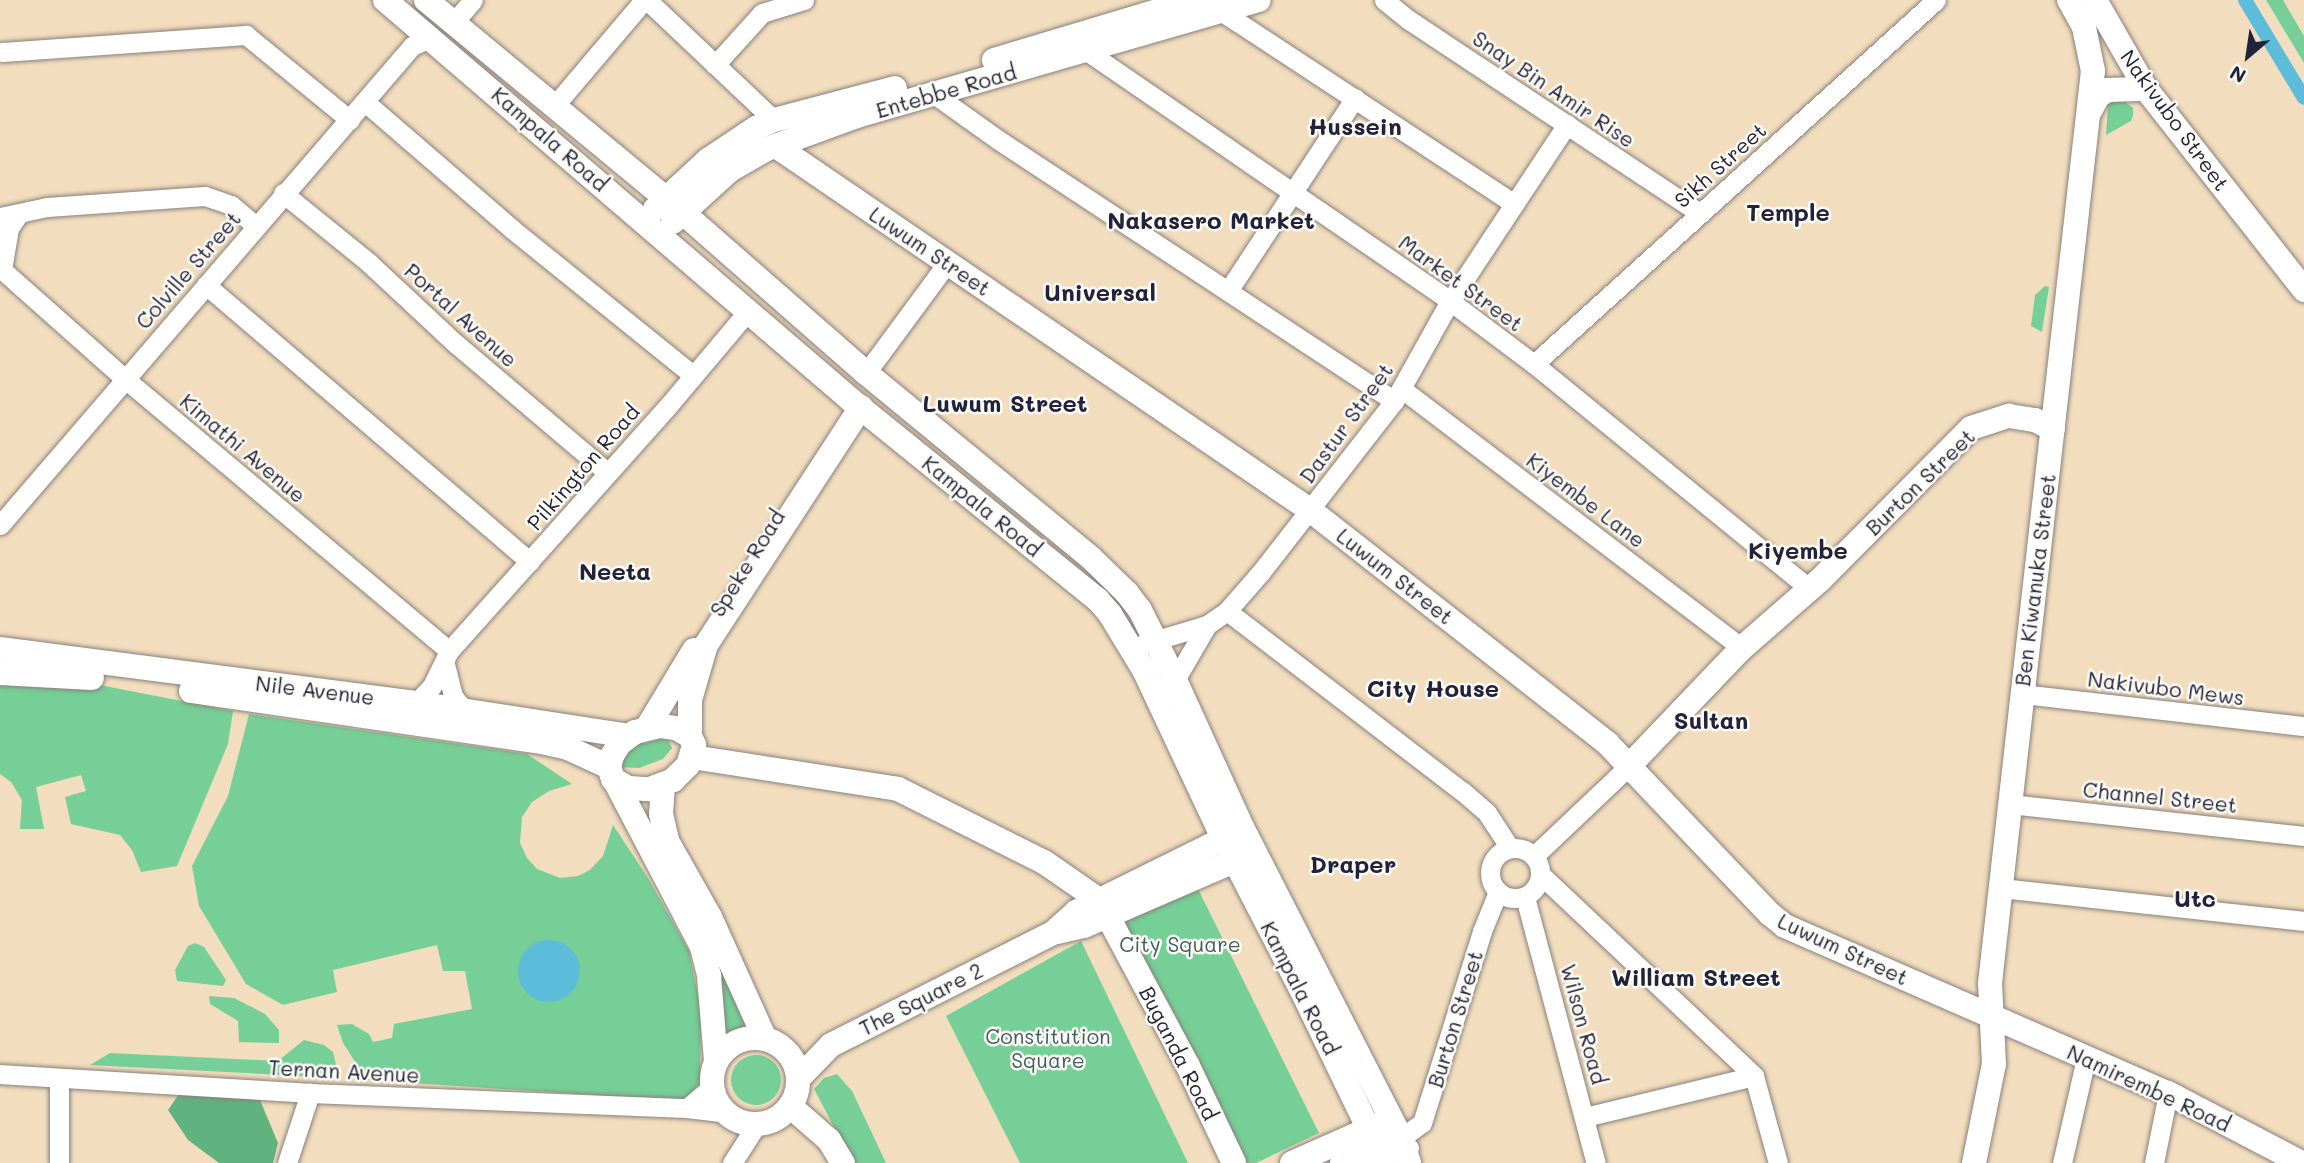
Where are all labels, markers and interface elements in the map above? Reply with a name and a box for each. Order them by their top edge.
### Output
north arrow [2213,21,2283,91]
street label: Snay Bin Amir Rise [1468,25,1640,153]
street label: Nakivubo Street [2115,45,2235,195]
street label: Entebbe Road [873,59,1019,123]
text: N [2225,60,2250,89]
street label: Kampala Road [487,82,613,196]
district label: Hussein [1308,112,1402,140]
street label: Sikh Street [1669,117,1771,213]
district label: Temple [1746,198,1830,226]
street label: Luwum Street [865,201,995,301]
street label: Colville Street [130,206,246,334]
district label: Nakasero Market [1107,206,1315,234]
street label: Market Street [1394,230,1528,336]
street label: Portal Avenue [400,258,522,372]
district label: Universal [1044,278,1156,306]
street label: Dastur Street [1294,358,1398,488]
street label: Kimathi Avenue [175,388,311,508]
district label: Luwum Street [922,389,1088,417]
street label: Pilkington Road [522,399,644,535]
street label: Burton Street [1860,424,1980,540]
street label: Kiyembe Lane [1522,447,1650,553]
street label: Kampala Road [917,450,1047,562]
street label: Ben Kiwanuka Street [2009,472,2061,688]
street label: Speke Road [704,505,790,621]
street label: Luwum Street [1332,523,1458,629]
district label: Kiyembe [1748,536,1848,564]
district label: Neeta [579,557,651,585]
street label: Nakivubo Mews [2086,666,2246,710]
street label: Nile Avenue [254,670,376,710]
district label: City House [1367,674,1499,702]
district label: Sultan [1674,706,1748,734]
street label: Channel Street [2082,776,2238,818]
district label: Draper [1310,850,1396,878]
district label: Utc [2174,884,2216,912]
street label: Luwum Street [1774,908,1912,990]
street label: Kampala Road [1256,917,1344,1059]
park label: City Square [1119,931,1241,957]
street label: Burton Street [1422,947,1488,1091]
street label: The Square 2 [855,957,987,1041]
street label: Wilson Road [1556,961,1612,1087]
district label: William Street [1611,963,1781,991]
street label: Buganda Road [1134,982,1224,1124]
park label: Constitution Square [985,1023,1111,1073]
street label: Namirembe Road [2063,1039,2235,1137]
street label: Ternan Avenue [268,1054,420,1088]

